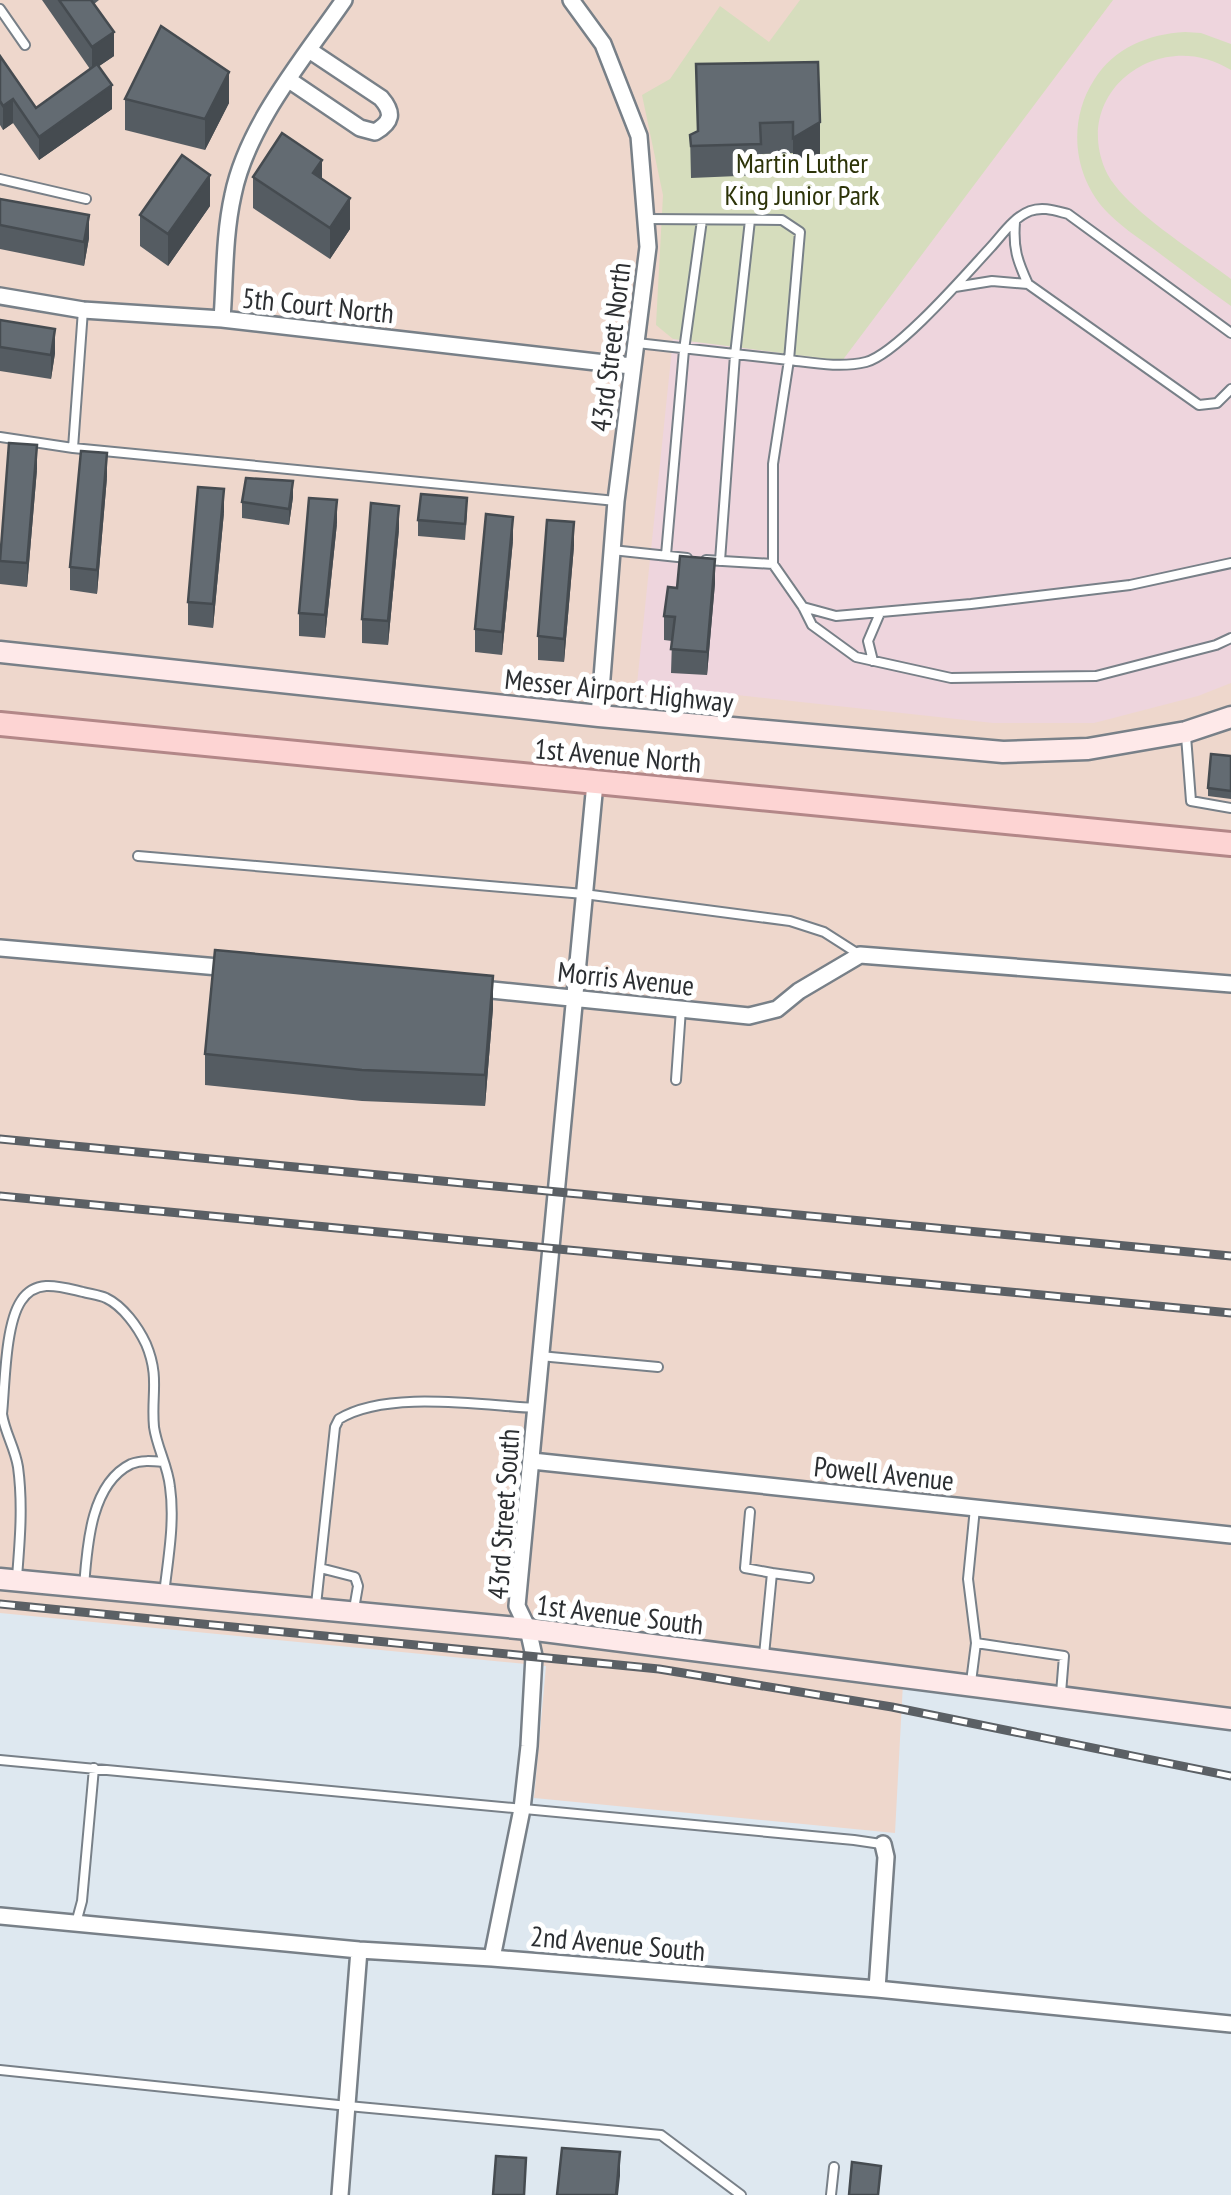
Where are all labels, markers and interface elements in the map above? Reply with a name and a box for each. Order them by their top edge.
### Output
park label: Martin Luther King Junior Park [725,144,880,213]
street label: 43rd Street North [581,260,639,434]
street label: 5th Court North [240,279,396,331]
street label: Messer Airport Highway [503,660,736,720]
street label: 1st Avenue North [533,729,703,781]
street label: Morris Avenue [556,952,696,1004]
street label: 43rd Street South [479,1427,527,1601]
street label: Powell Avenue [812,1447,956,1499]
street label: 1st Avenue South [534,1585,706,1643]
street label: 2nd Avenue South [529,1917,707,1969]

